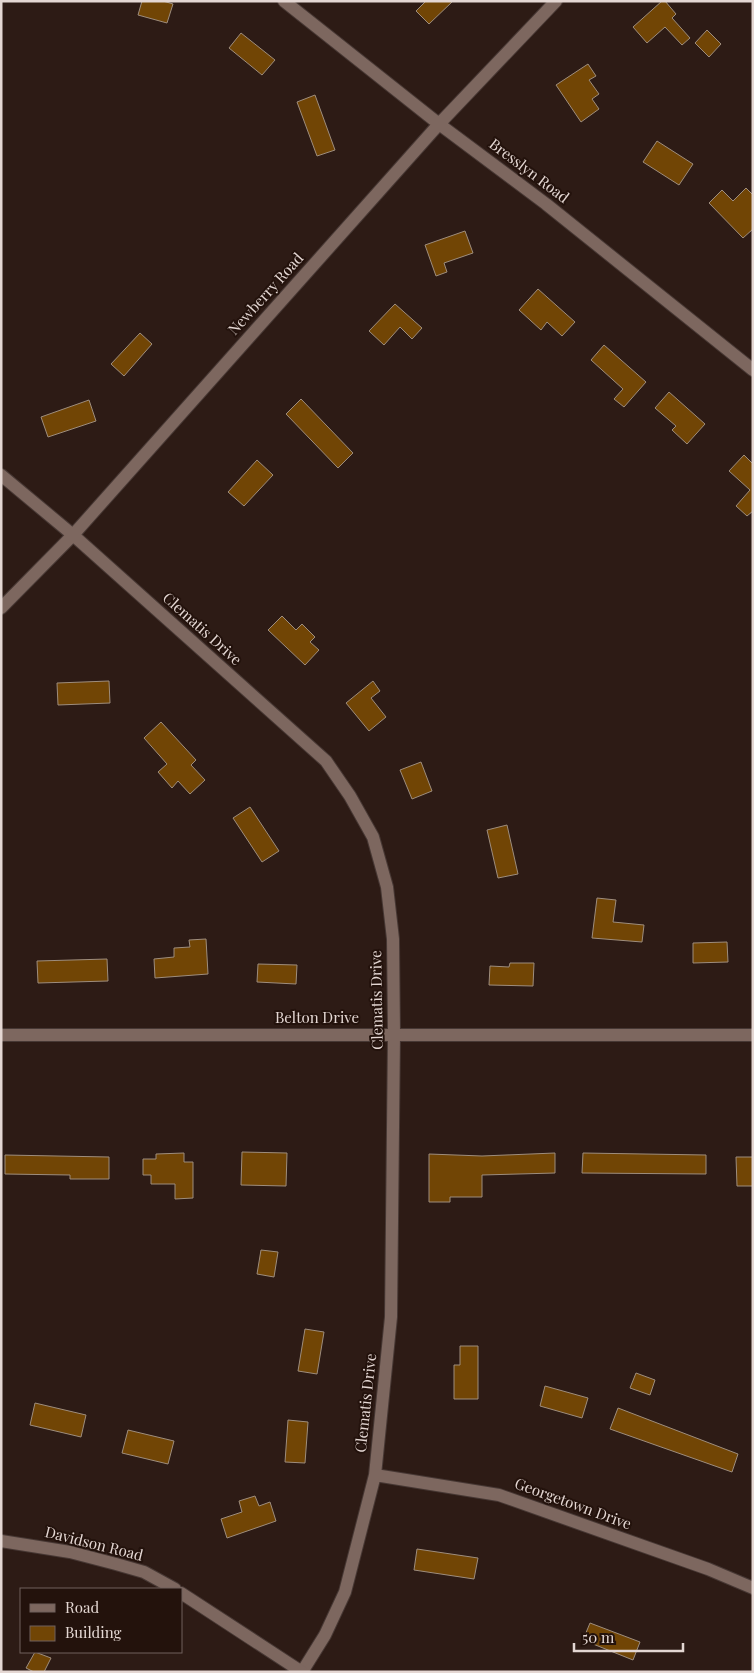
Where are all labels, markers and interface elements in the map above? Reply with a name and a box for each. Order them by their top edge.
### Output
street label: Bresslyn Road [486,134,574,207]
street label: Newberry Road [223,248,308,339]
street label: Clematis Drive [159,587,246,669]
street label: Clematis Drive [365,950,387,1050]
street label: Belton Drive [275,1007,359,1027]
street label: Clematis Drive [350,1352,380,1454]
street label: Georgetown Drive [512,1473,634,1533]
street label: Davidson Road [43,1521,146,1565]
legend [20,1588,182,1653]
text: Road [65,1597,99,1617]
scale bar [574,1620,683,1652]
text: Building [65,1622,122,1642]
text: 50 m [582,1627,615,1647]

